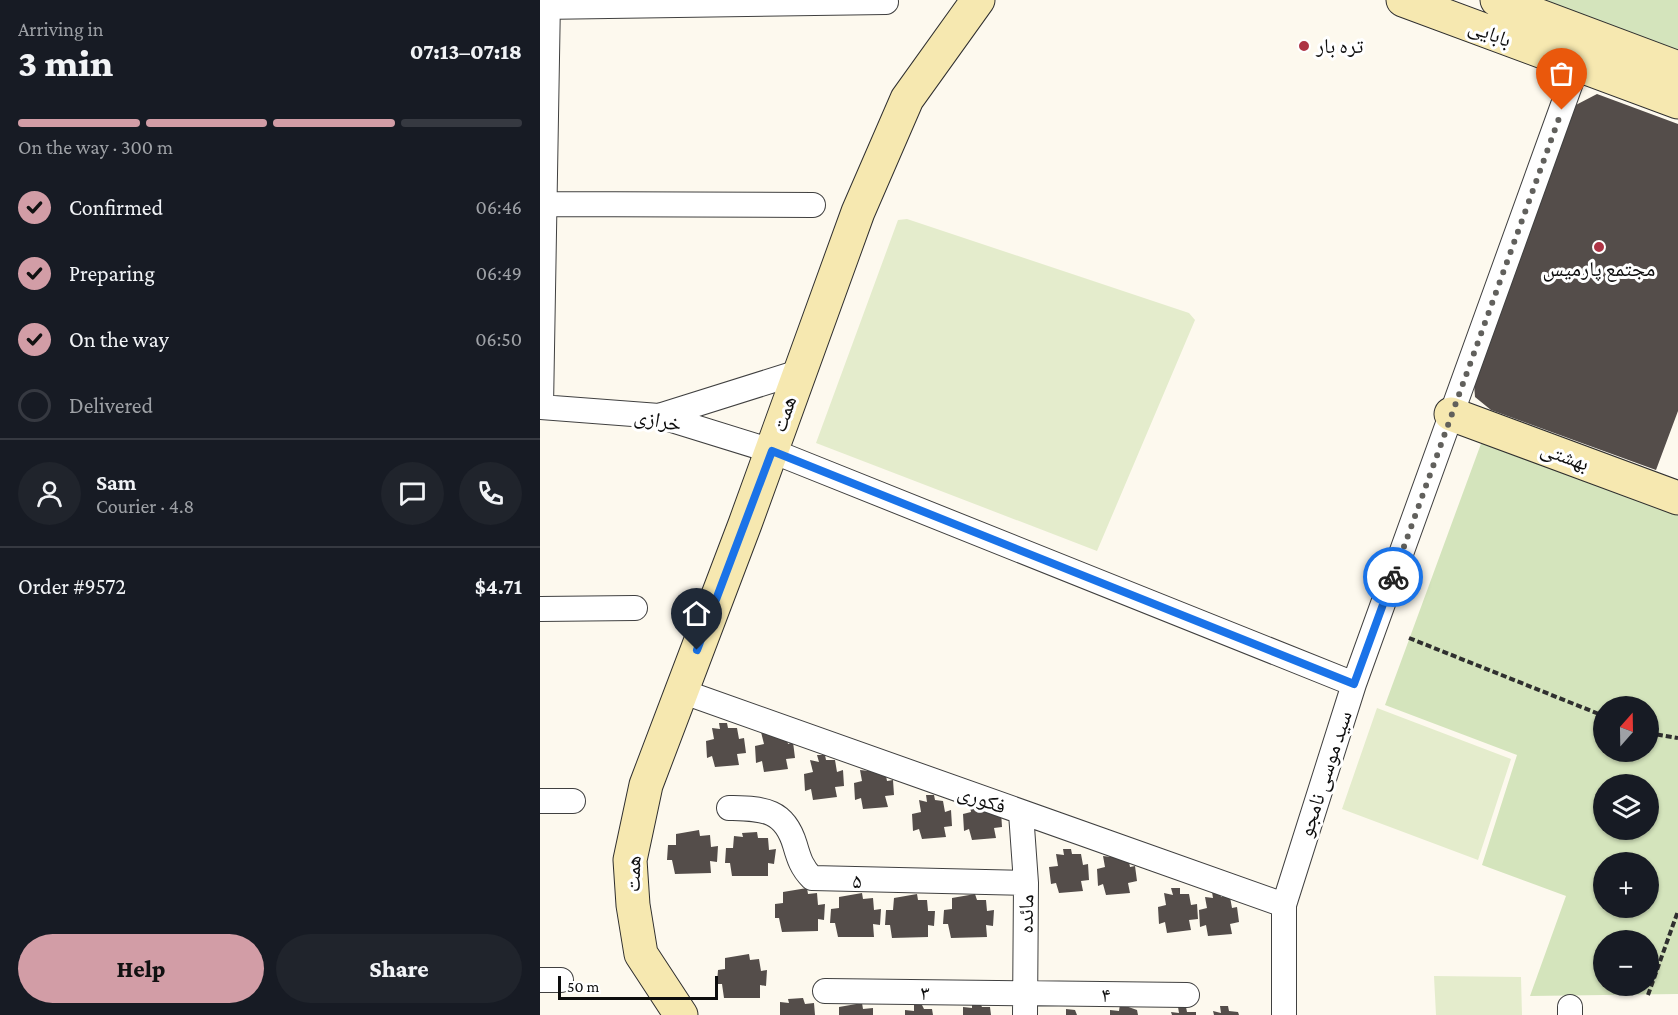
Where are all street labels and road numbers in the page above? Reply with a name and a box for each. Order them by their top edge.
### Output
street label: بابایی [1465,14,1515,53]
street label: همت [767,393,801,435]
street label: خرازی [632,404,684,436]
street label: بهشتی [1537,436,1592,477]
street label: سید موسی نامجو [1293,708,1358,840]
street label: فکوری [955,779,1009,819]
street label: همت [621,856,645,892]
street label: ۵ [852,869,862,893]
street label: مائده [1014,894,1038,934]
street label: ۳ [920,981,930,1005]
street label: ۴ [1101,983,1111,1007]

